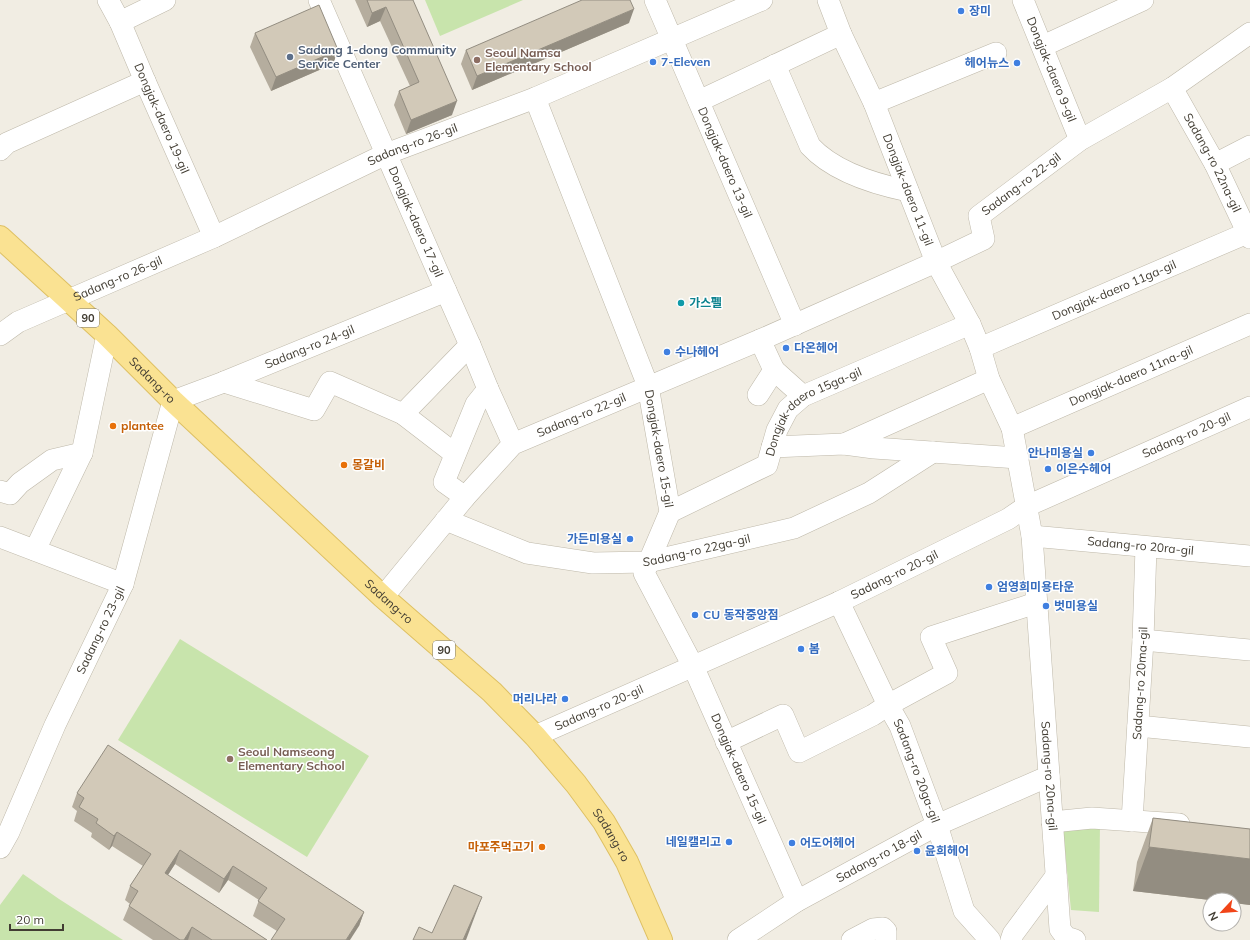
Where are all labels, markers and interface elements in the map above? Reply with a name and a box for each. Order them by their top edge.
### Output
place label: 장미 [969,3,991,18]
marker: 장미 [956,6,966,16]
street label: Dongjak-daero 9-gil [1024,15,1080,124]
place label: Sadang 1-dong Community Service Center [298,42,457,71]
place label: Seoul Namsa Elementary School [485,45,592,74]
marker: Sadang 1-dong Community Service Center [285,52,295,62]
place label: 7-Eleven [661,54,710,69]
marker: Seoul Namsa Elementary School [472,55,482,65]
place label: 헤어뉴스 [965,55,1009,70]
marker: 7-Eleven [648,57,658,67]
marker: 헤어뉴스 [1012,58,1022,68]
street label: Dongjak-daero 19-gil [131,61,193,176]
street label: Dongjak-daero 13-gil [695,105,756,220]
street label: Sadang-ro 22na-gil [1181,110,1245,215]
street label: Sadang-ro 26-gil [365,120,460,169]
street label: Dongjak-daero 11-gil [880,131,937,248]
street label: Sadang-ro 22-gil [978,149,1064,219]
street label: Dongjak-daero 17-gil [386,164,447,279]
street label: Sadang-ro 26-gil [71,252,164,304]
street label: Dongjak-daero 11ga-gil [1050,256,1178,323]
place label: 가스펠 [689,295,722,310]
marker: 가스펠 [676,298,686,308]
road number: 90 [77,309,99,327]
street label: Sadang-ro 24-gil [262,321,356,372]
place label: 다온헤어 [794,340,838,355]
street label: Dongjak-daero 11na-gil [1067,342,1195,409]
marker: 다온헤어 [781,343,791,353]
place label: 수나헤어 [675,344,719,359]
marker: 수나헤어 [662,347,672,357]
street label: Sadang-ro [126,353,179,406]
street label: Dongjak-daero 15ga-gil [762,364,864,458]
street label: Sadang-ro 22-gil [534,389,628,440]
street label: Dongjak-daero 15-gil [642,389,677,509]
street label: Sadang-ro 20-gil [1140,409,1233,461]
place label: plantee [121,418,164,433]
marker: plantee [108,421,118,431]
place label: 안나미용실 [1028,445,1083,460]
marker: 안나미용실 [1086,448,1096,458]
place label: 몽갈비 [352,457,385,472]
marker: 몽갈비 [339,460,349,470]
place label: 이은수헤어 [1056,461,1111,476]
marker: 이은수헤어 [1043,464,1053,474]
street label: Sadang-ro 22ga-gil [643,530,752,569]
place label: 가든미용실 [567,531,622,546]
street label: Sadang-ro 20ra-gil [1087,533,1195,558]
marker: 가든미용실 [625,534,635,544]
street label: Sadang-ro 20-gil [848,547,940,602]
street label: Sadang-ro [362,576,416,627]
place label: 엄영희미용타운 [997,579,1074,594]
marker: 엄영희미용타운 [984,582,994,592]
street label: Sadang-ro 23-gil [73,584,128,676]
place label: 벗미용실 [1054,598,1098,613]
marker: 벗미용실 [1041,601,1051,611]
place label: CU 동작중앙점 [703,607,779,622]
marker: CU 동작중앙점 [690,610,700,620]
street label: Sadang-ro 20ma-gil [1129,626,1150,740]
road number: 90 [433,641,455,659]
place label: 봄 [809,641,820,656]
marker: 봄 [796,644,806,654]
street label: Sadang-ro 20-gil [552,681,646,733]
place label: 머리나라 [513,691,557,706]
marker: 머리나라 [560,694,570,704]
street label: Dongjak-daero 15-gil [708,711,770,826]
street label: Sadang-ro 20ga-gil [890,716,943,825]
street label: Sadang-ro 20na-gil [1038,721,1061,831]
place label: Seoul Namseong Elementary School [238,744,345,773]
marker: Seoul Namseong Elementary School [225,754,235,764]
street label: Sadang-ro [589,805,633,864]
street label: Sadang-ro 18-gil [833,827,924,885]
place label: 네일캘리고 [666,834,721,849]
place label: 어도어헤어 [800,835,855,850]
marker: 네일캘리고 [724,837,734,847]
marker: 어도어헤어 [787,838,797,848]
place label: 마포주먹고기 [468,839,534,854]
marker: 마포주먹고기 [537,842,547,852]
place label: 윤희헤어 [925,843,969,858]
marker: 윤희헤어 [912,846,922,856]
north arrow [1202,892,1242,932]
scale bar [10,906,63,932]
text: N [1205,910,1221,923]
text: 20 m [16,912,44,927]

